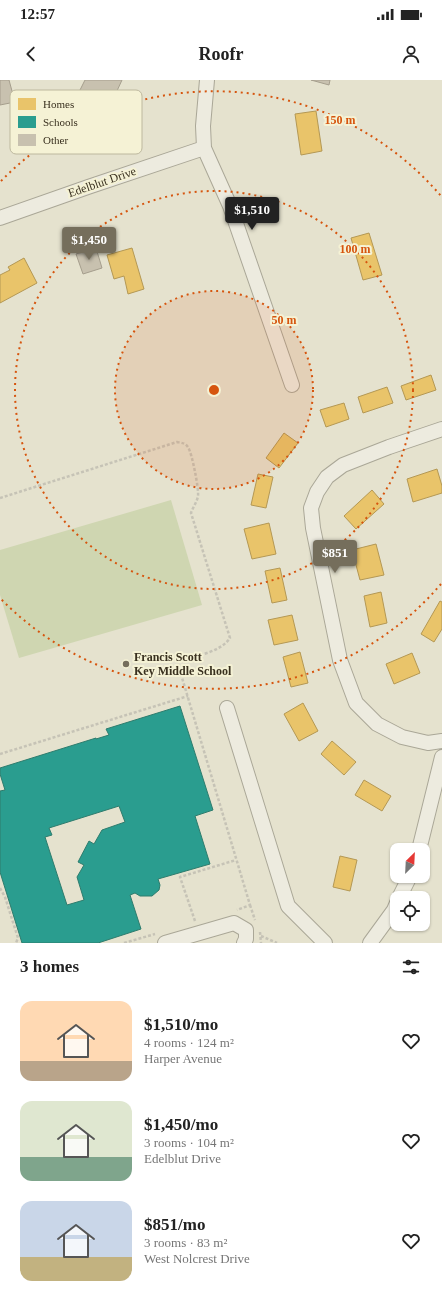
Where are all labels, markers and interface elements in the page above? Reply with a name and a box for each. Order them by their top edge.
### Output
text: 12:57 [20,6,55,22]
icon: back [20,43,42,65]
icon: person [400,43,422,65]
text: Roofr [199,44,243,64]
legend [10,90,142,154]
text: Homes [43,98,74,110]
text: 150 m [325,113,356,127]
text: Schools [43,116,78,128]
text: Other [43,134,68,146]
street label: Edelblut Drive [66,164,138,200]
pin: $1,510 [219,197,285,231]
text: $1,510 [234,202,270,217]
pin: $1,450 [56,227,122,261]
text: $1,450 [71,232,107,247]
text: 100 m [340,242,371,256]
text: 50 m [272,313,297,327]
centre of rings [207,383,221,397]
pin: $851 [311,540,359,574]
text: $851 [322,545,348,560]
place label: Francis Scott Key Middle School [134,650,232,678]
marker: Francis Scott Key Middle School [121,659,131,669]
north arrow [390,843,430,883]
map controls [390,843,430,931]
button: locate [390,891,430,931]
icon: filters [400,956,422,978]
text: 3 homes [20,957,79,976]
text: $1,510/mo [144,1015,218,1034]
icon: home [52,1017,100,1065]
icon: heart [400,1030,422,1052]
text: 4 rooms · 124 m² [144,1035,234,1050]
text: Harper Avenue [144,1051,222,1066]
text: $1,450/mo [144,1115,218,1134]
icon: home [52,1117,100,1165]
icon: heart [400,1130,422,1152]
text: 3 rooms · 104 m² [144,1135,234,1150]
text: Edelblut Drive [144,1151,221,1166]
text: $851/mo [144,1215,205,1234]
icon: home [52,1217,100,1265]
icon: heart [400,1230,422,1252]
text: 3 rooms · 83 m² [144,1235,227,1250]
text: West Nolcrest Drive [144,1251,250,1266]

